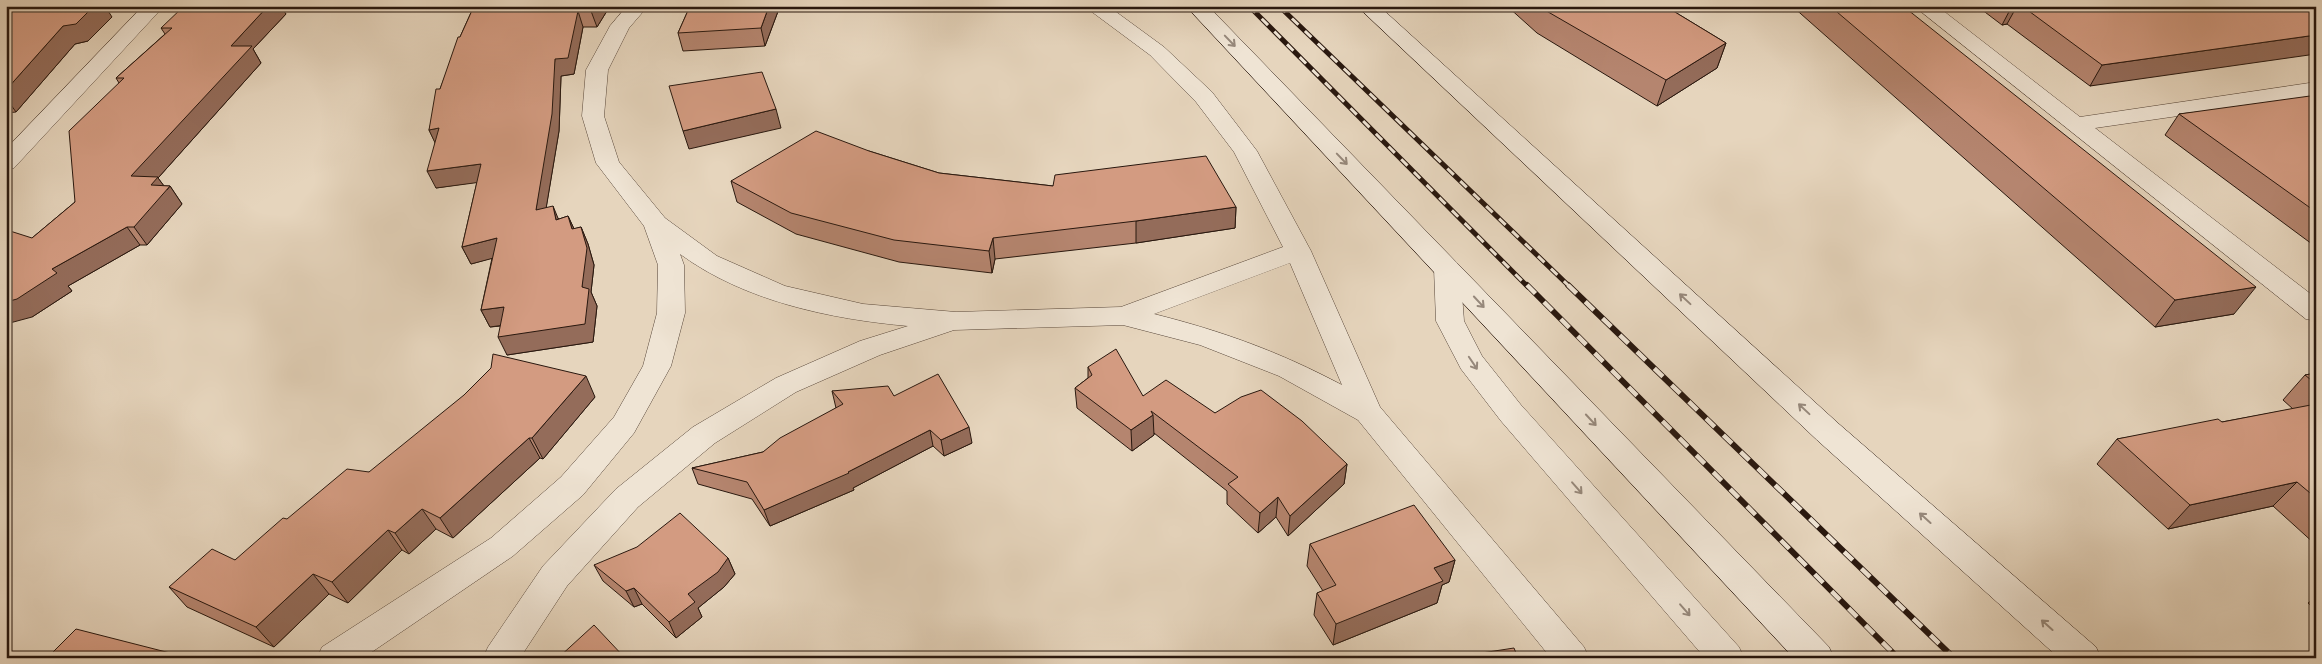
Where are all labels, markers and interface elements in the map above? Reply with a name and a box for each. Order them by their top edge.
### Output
one-way arrow [1224,35,1236,48]
one-way arrow [1336,152,1348,165]
one-way arrow [1679,293,1691,305]
one-way arrow [1473,295,1485,308]
one-way arrow [1468,356,1478,370]
one-way arrow [1798,403,1811,415]
one-way arrow [1584,413,1596,425]
one-way arrow [1572,482,1583,495]
one-way arrow [1919,512,1932,523]
one-way arrow [1679,603,1690,616]
one-way arrow [2041,620,2054,631]

